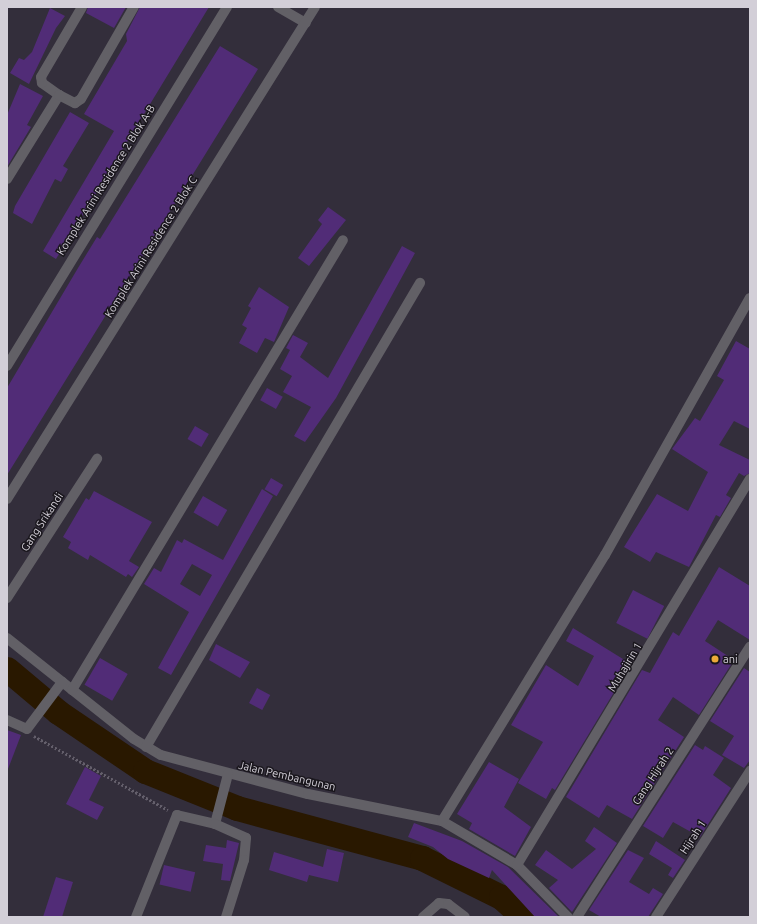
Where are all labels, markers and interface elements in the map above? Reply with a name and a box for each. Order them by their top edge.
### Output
street label: Komplek Arini Residence 2 Blok A-B [54,102,158,258]
street label: Komplek Arini Residence 2 Blok C [102,174,200,320]
street label: Gang Srikandi [18,490,66,554]
street label: Muhajirin 1 [605,640,645,694]
place label: ani [723,652,738,666]
marker: ani [710,654,720,664]
street label: Gang Hijrah 2 [630,745,676,807]
street label: Jalan Pembangunan [237,758,337,794]
street label: Hijrah 1 [677,818,709,856]

